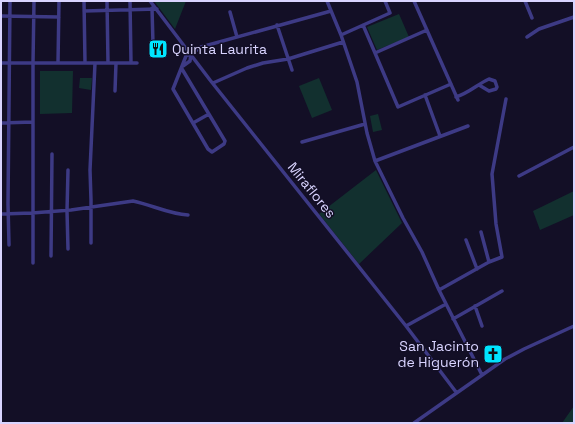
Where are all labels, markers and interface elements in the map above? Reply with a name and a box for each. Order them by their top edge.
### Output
restaurant icon: Quinta Laurita [147,38,169,60]
place label: Quinta Laurita [172,40,267,58]
street label: Miraflores [284,158,340,222]
place label: San Jacinto de Higuerón [397,337,479,371]
church icon: San Jacinto de Higuerón [482,343,504,365]

